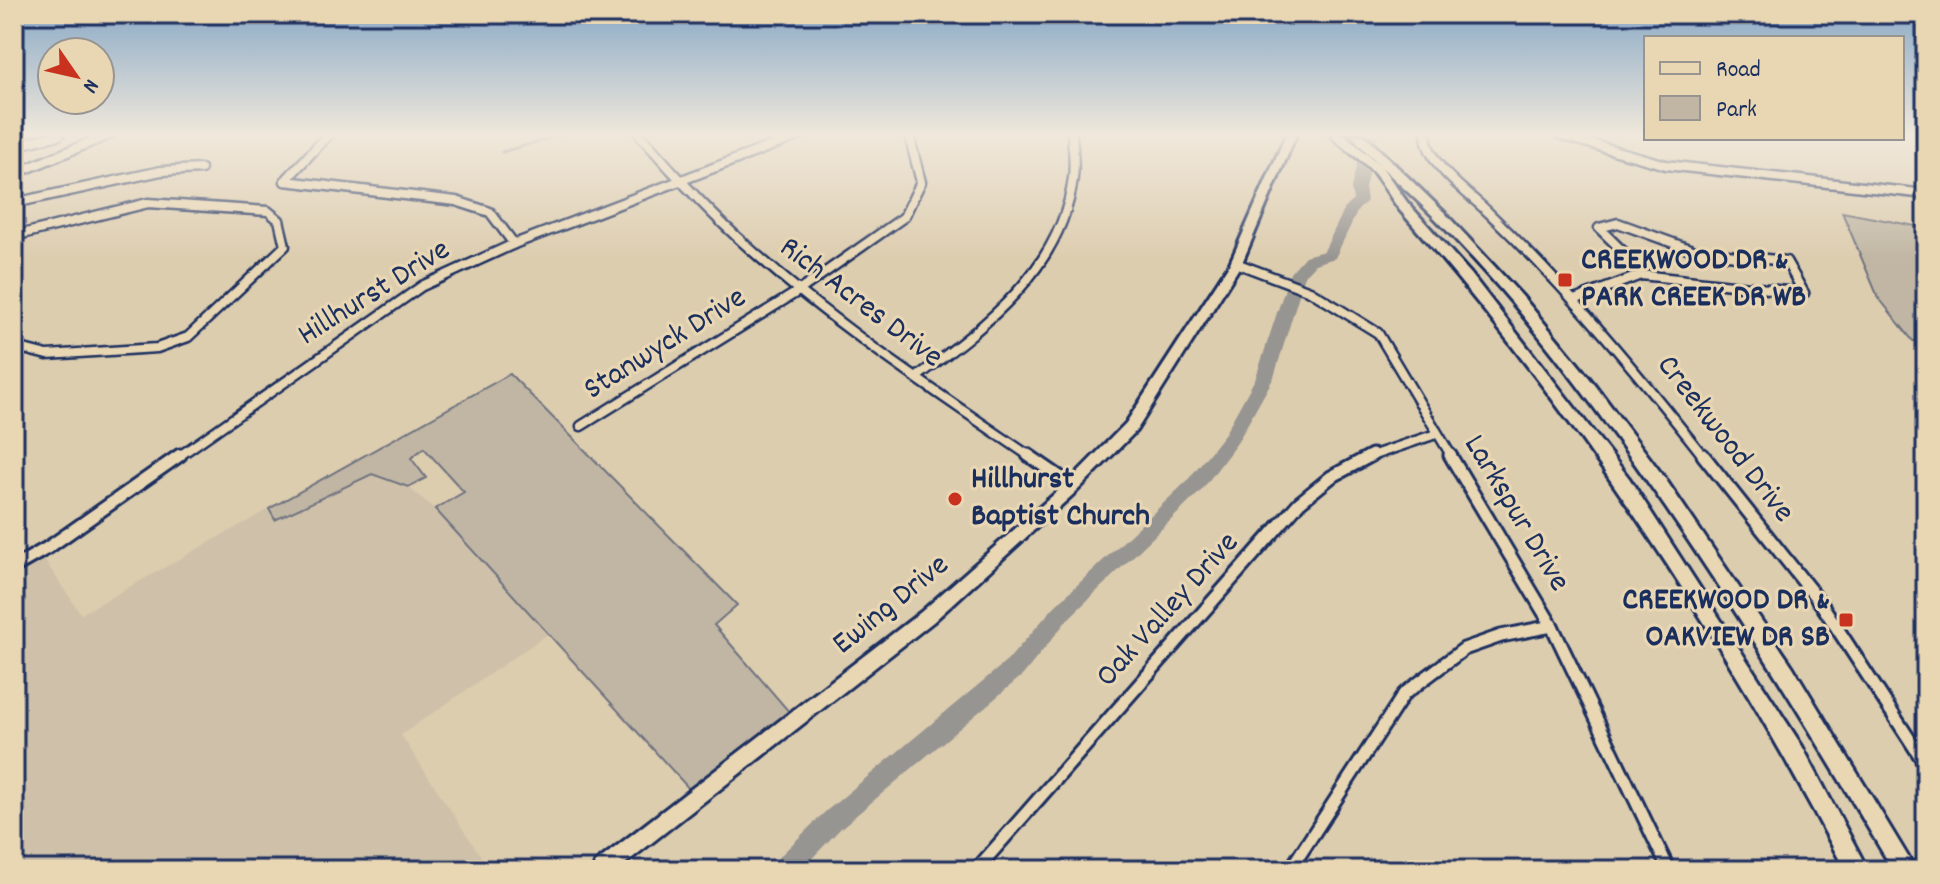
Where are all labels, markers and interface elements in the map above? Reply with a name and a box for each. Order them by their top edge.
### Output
north arrow [36,36,116,116]
legend [1644,36,1904,140]
text: Road [1716,54,1761,88]
text: N [74,72,106,99]
text: Park [1716,94,1757,128]
street label: Rich Acres Drive [768,227,952,381]
street label: Hillhurst Drive [290,229,460,359]
place label: CREEKWOOD DR & PARK CREEK DR WB [1581,239,1806,322]
marker: CREEKWOOD DR & PARK CREEK DR WB [1556,271,1574,289]
street label: Stanwyck Drive [576,277,756,413]
street label: Creekwood Drive [1644,346,1804,534]
street label: Larkspur Drive [1450,427,1580,601]
place label: Hillhurst Baptist Church [971,458,1150,541]
marker: Hillhurst Baptist Church [946,490,964,508]
street label: Oak Valley Drive [1087,523,1251,699]
street label: Ewing Drive [824,544,960,668]
place label: CREEKWOOD DR & OAKVIEW DR SB [1622,579,1830,662]
marker: CREEKWOOD DR & OAKVIEW DR SB [1837,611,1855,629]

